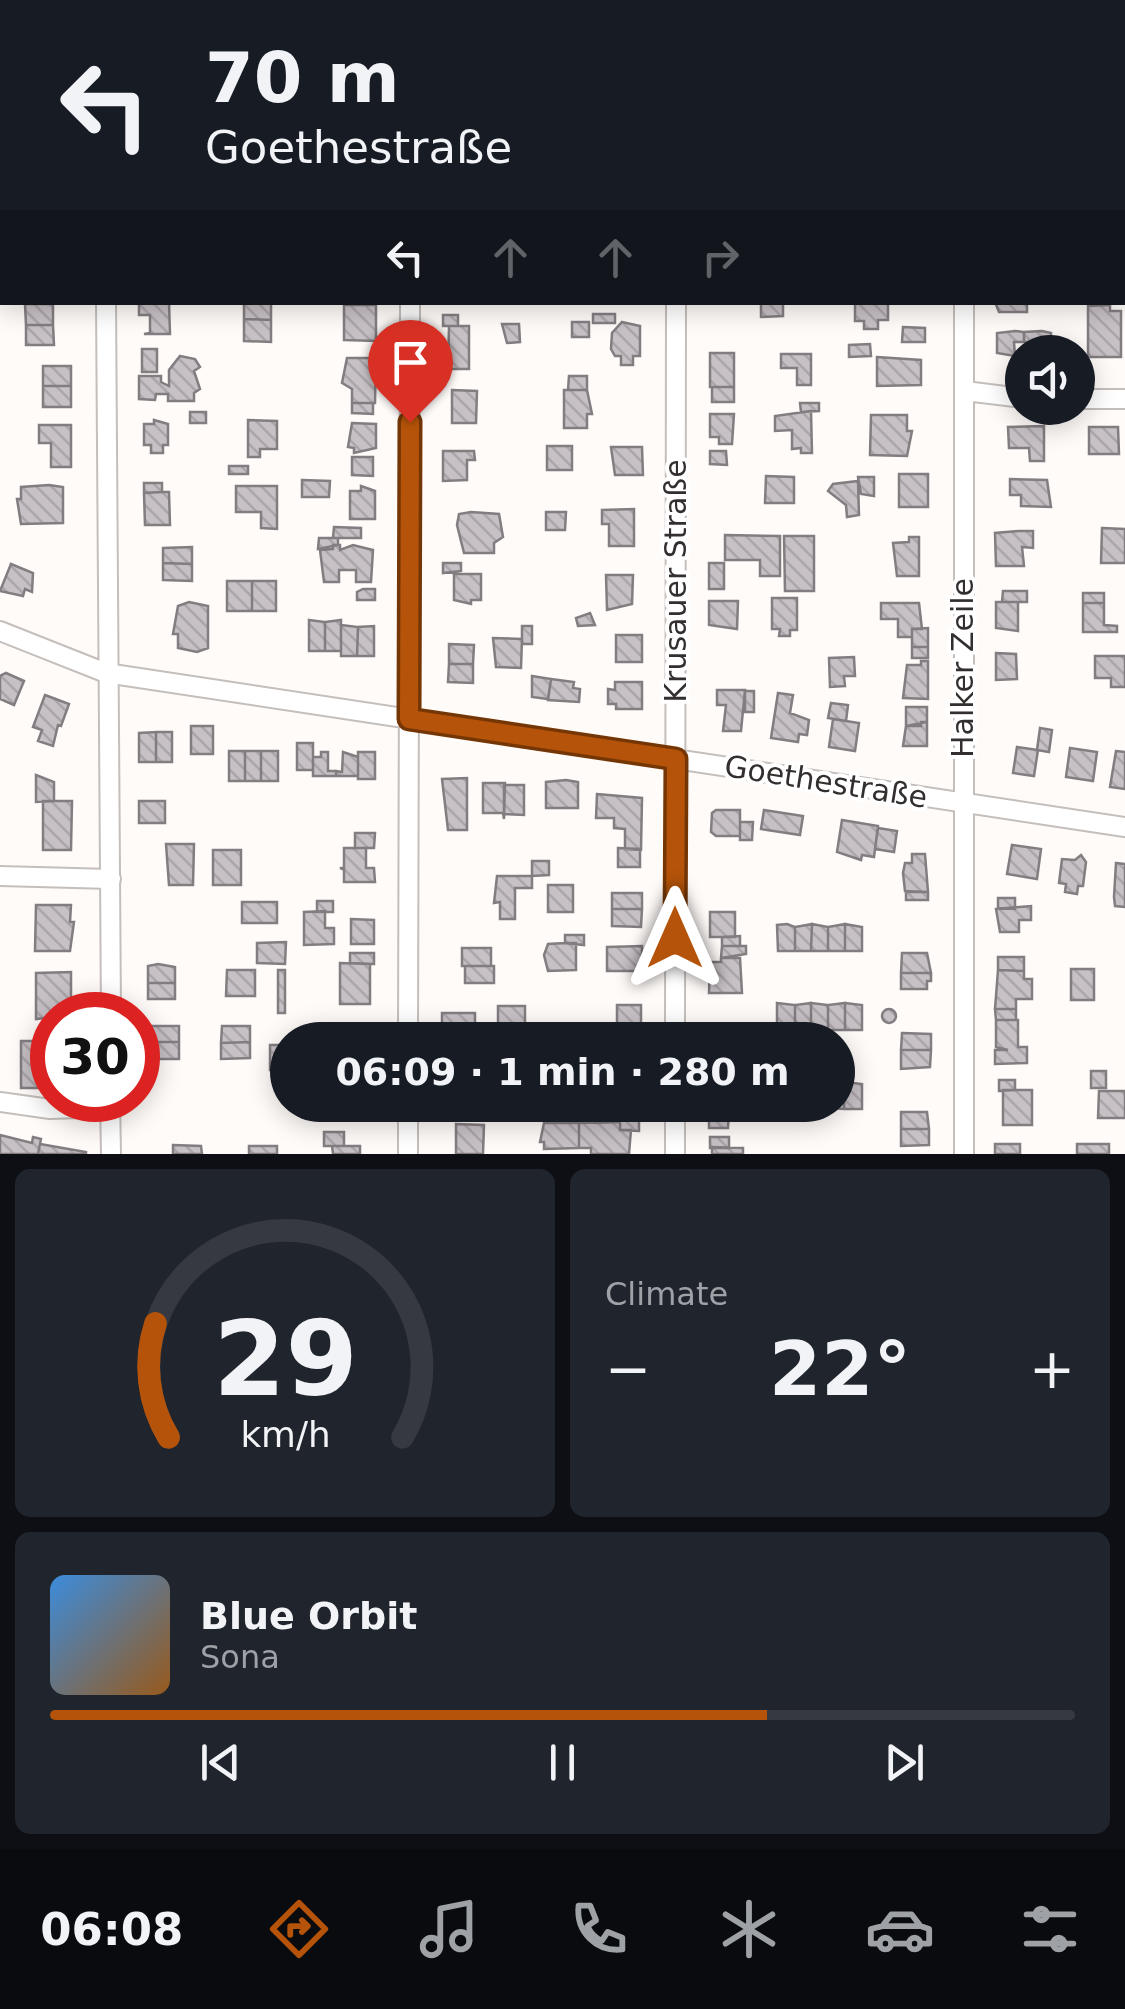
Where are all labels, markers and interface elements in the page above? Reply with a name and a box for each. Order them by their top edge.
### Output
text: 70 m [205,37,400,119]
icon: left [40,40,170,170]
text: Goethestraße [205,121,512,174]
icon: left [378,230,433,285]
icon: ahead [483,230,538,285]
icon: ahead [588,230,643,285]
icon: right [693,230,748,285]
pin [368,320,453,423]
icon: arrive [383,335,438,390]
map controls [1005,335,1095,425]
button: sound [1005,335,1095,425]
street label: Krusauer Straße [658,459,693,703]
street label: Halker Zeile [945,578,980,758]
street label: Goethestraße [722,748,930,815]
position arrow [623,886,727,990]
speed limit sign: 30 [30,992,160,1122]
text: 06:09 · 1 min · 280 m [335,1050,790,1094]
text: Climate [605,1275,728,1313]
text: 29 [213,1298,357,1420]
text: 22° [769,1325,911,1413]
text: − [605,1337,651,1401]
text: + [1029,1337,1075,1401]
text: km/h [240,1414,330,1455]
text: Blue Orbit [200,1594,417,1638]
text: Sona [200,1638,280,1676]
icon: previous [193,1735,248,1790]
icon: pause [535,1735,590,1790]
icon: next [877,1735,932,1790]
icon: directions [264,1894,334,1964]
icon: music [414,1894,484,1964]
icon: phone [564,1894,634,1964]
icon: climate [714,1894,784,1964]
icon: car [865,1894,935,1964]
icon: filters [1015,1894,1085,1964]
text: 06:08 [40,1903,183,1956]

